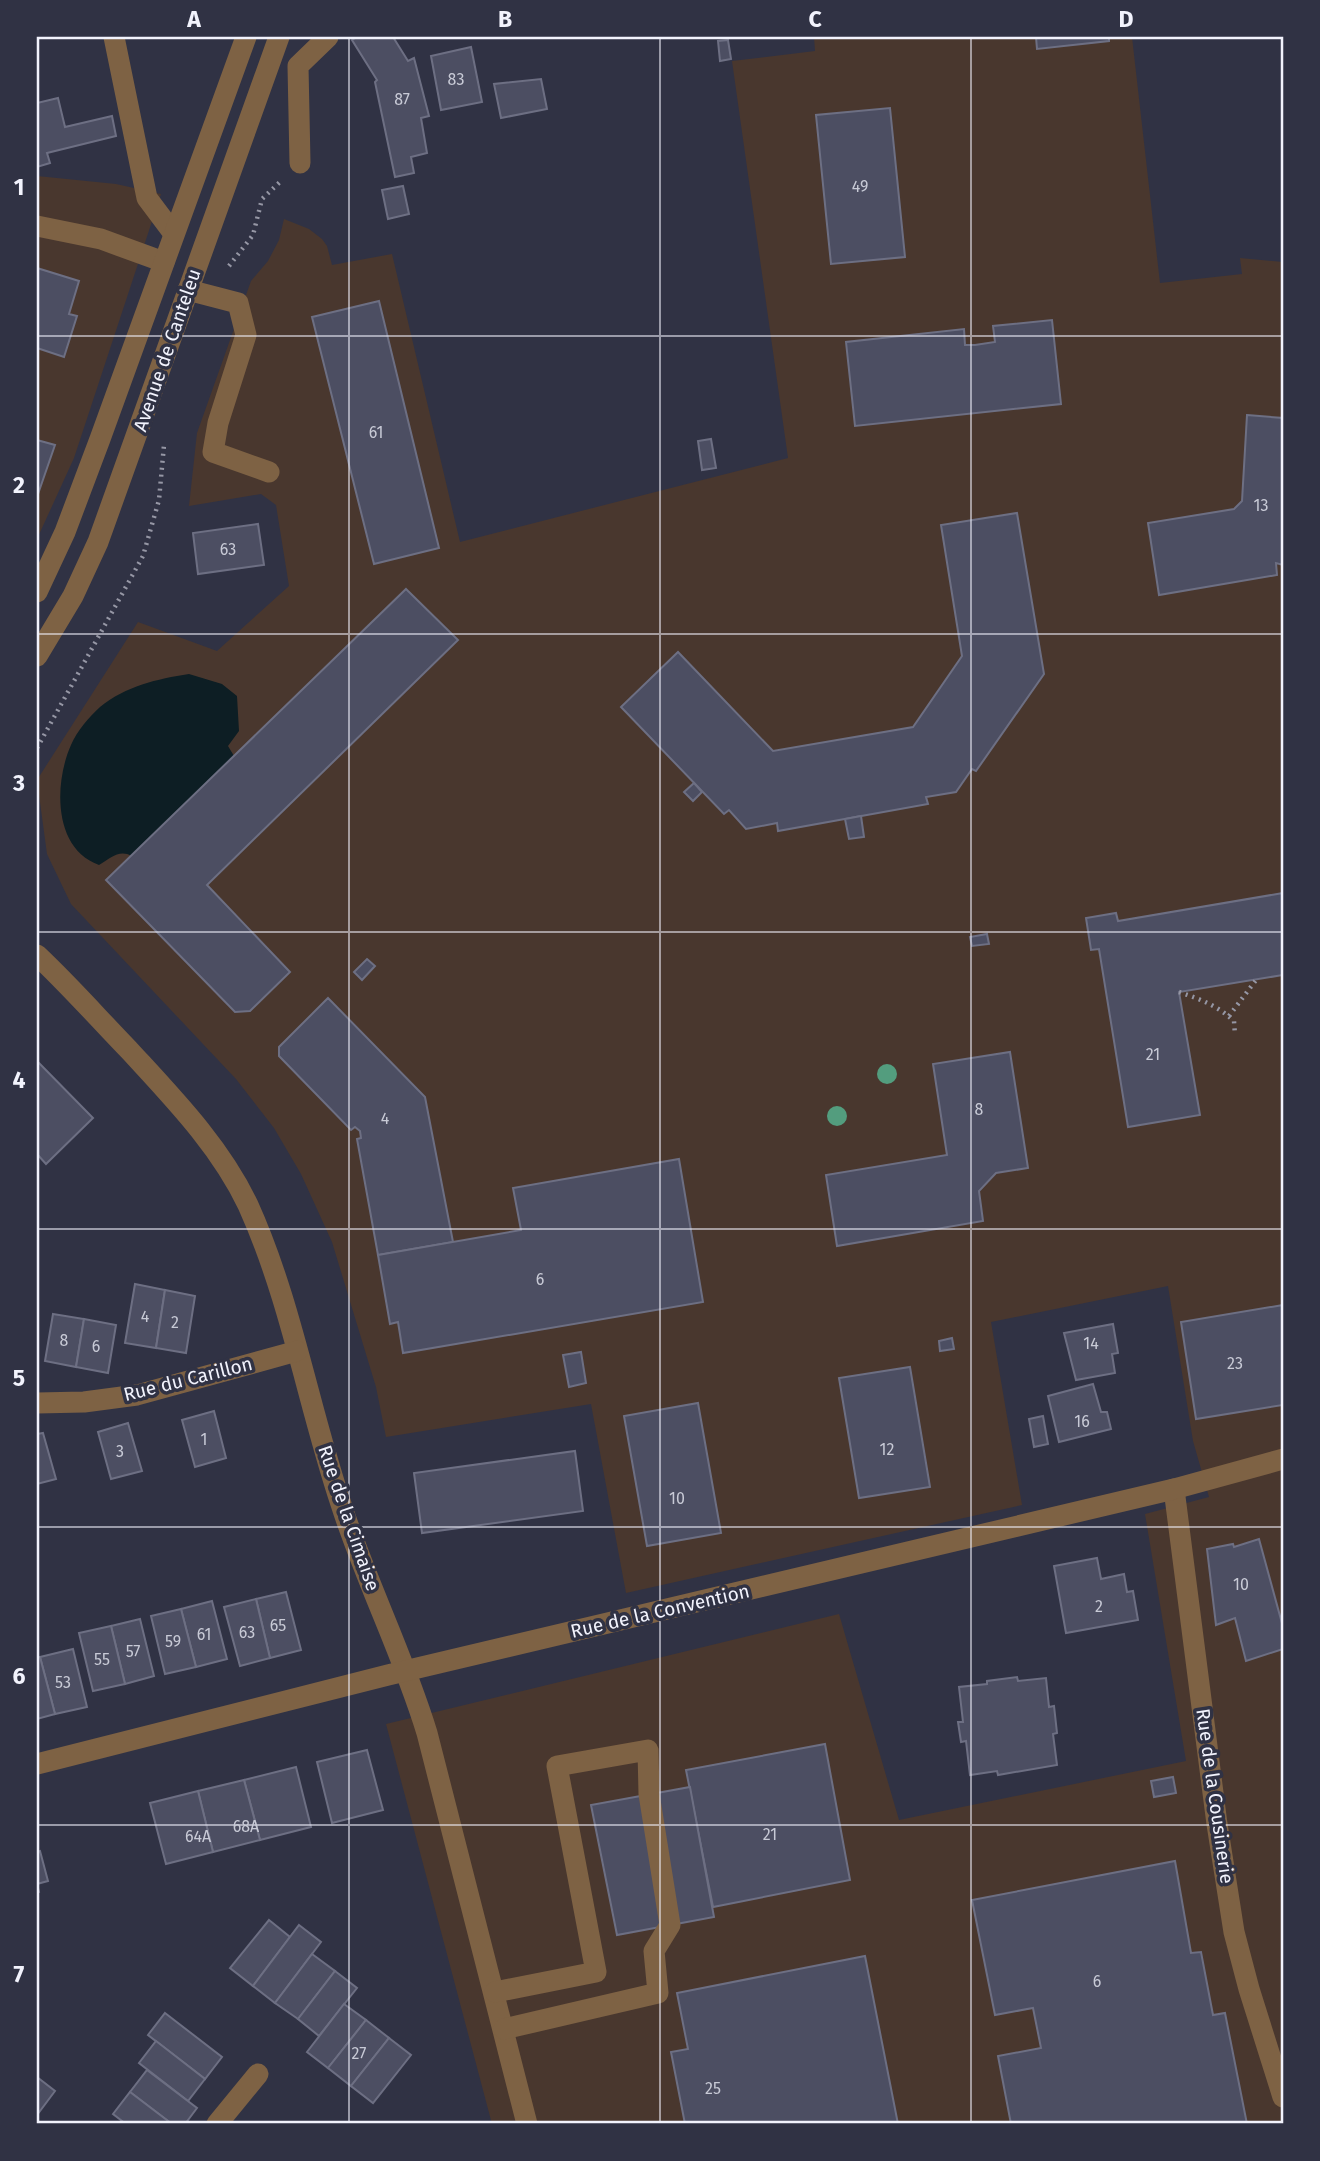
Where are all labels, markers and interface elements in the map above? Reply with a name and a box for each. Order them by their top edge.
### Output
text: A [186,5,201,33]
text: B [498,5,512,33]
text: C [808,5,822,33]
text: D [1119,5,1134,33]
house number: 83 [448,70,464,89]
house number: 87 [394,90,410,109]
text: 1 [14,173,24,201]
house number: 49 [852,177,868,196]
street label: Avenue de Canteleu [128,266,206,434]
house number: 61 [369,423,383,442]
text: 2 [13,471,25,499]
house number: 13 [1254,496,1268,515]
house number: 63 [220,540,236,559]
text: 3 [12,769,25,797]
house number: 21 [1146,1045,1160,1064]
text: 4 [13,1066,26,1094]
house number: 8 [975,1100,984,1119]
house number: 4 [381,1109,390,1128]
house number: 6 [536,1270,544,1289]
house number: 4 [141,1307,150,1326]
house number: 2 [171,1313,179,1332]
house number: 8 [60,1331,69,1350]
house number: 14 [1083,1334,1099,1353]
house number: 6 [92,1337,100,1356]
street label: Rue du Carillon [121,1352,255,1406]
house number: 23 [1227,1354,1243,1373]
text: 5 [13,1364,25,1392]
house number: 16 [1074,1412,1090,1431]
house number: 1 [201,1430,207,1449]
house number: 12 [880,1440,894,1459]
house number: 3 [116,1442,124,1461]
street label: Rue de la Cimaise [313,1442,385,1594]
house number: 10 [669,1489,685,1508]
house number: 10 [1233,1575,1249,1594]
street label: Rue de la Convention [568,1579,752,1643]
house number: 2 [1095,1597,1103,1616]
house number: 65 [270,1616,286,1635]
house number: 63 [239,1623,255,1642]
house number: 61 [197,1625,211,1644]
house number: 59 [165,1632,181,1651]
house number: 57 [126,1642,140,1661]
house number: 55 [94,1650,110,1669]
text: 6 [13,1662,26,1690]
house number: 53 [55,1673,71,1692]
street label: Rue de la Cousinerie [1191,1707,1239,1885]
house number: 68A [233,1817,260,1836]
house number: 21 [763,1825,777,1844]
house number: 64A [185,1827,212,1846]
text: 7 [14,1960,25,1988]
house number: 6 [1093,1972,1101,1991]
house number: 27 [352,2044,366,2063]
house number: 25 [705,2079,721,2098]

